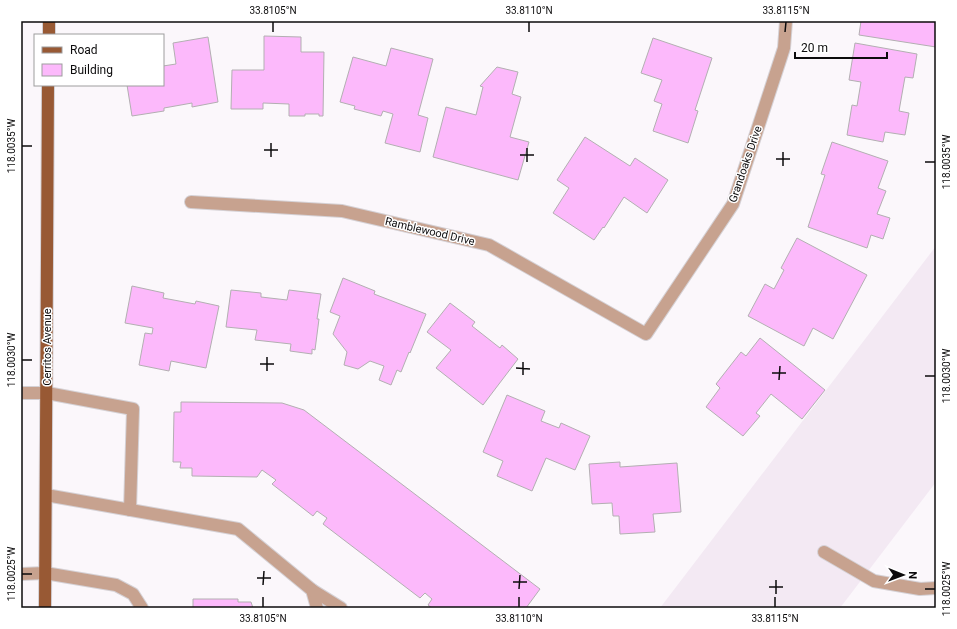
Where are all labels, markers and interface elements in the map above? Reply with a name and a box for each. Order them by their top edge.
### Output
text: 33.8105°N [249,5,297,16]
text: 33.8110°N [505,5,553,16]
text: 33.8115°N [762,5,810,16]
legend [34,34,164,86]
scale bar [795,34,887,60]
text: 20 m [801,41,828,55]
text: Road [70,43,98,57]
text: Building [70,63,113,77]
text: 118.0035°W [6,119,17,173]
street label: Grandoaks Drive [726,124,765,204]
text: 118.0035°W [941,135,952,189]
street label: Ramblewood Drive [384,215,476,248]
street label: Cerritos Avenue [41,308,54,386]
text: 118.0030°W [6,333,17,387]
text: 118.0030°W [941,349,952,403]
text: 118.0025°W [6,547,17,601]
north arrow [883,555,923,595]
text: 118.0025°W [941,562,952,616]
text: N [906,571,919,579]
text: 33.8105°N [239,613,287,624]
text: 33.8110°N [495,613,543,624]
text: 33.8115°N [751,613,799,624]

